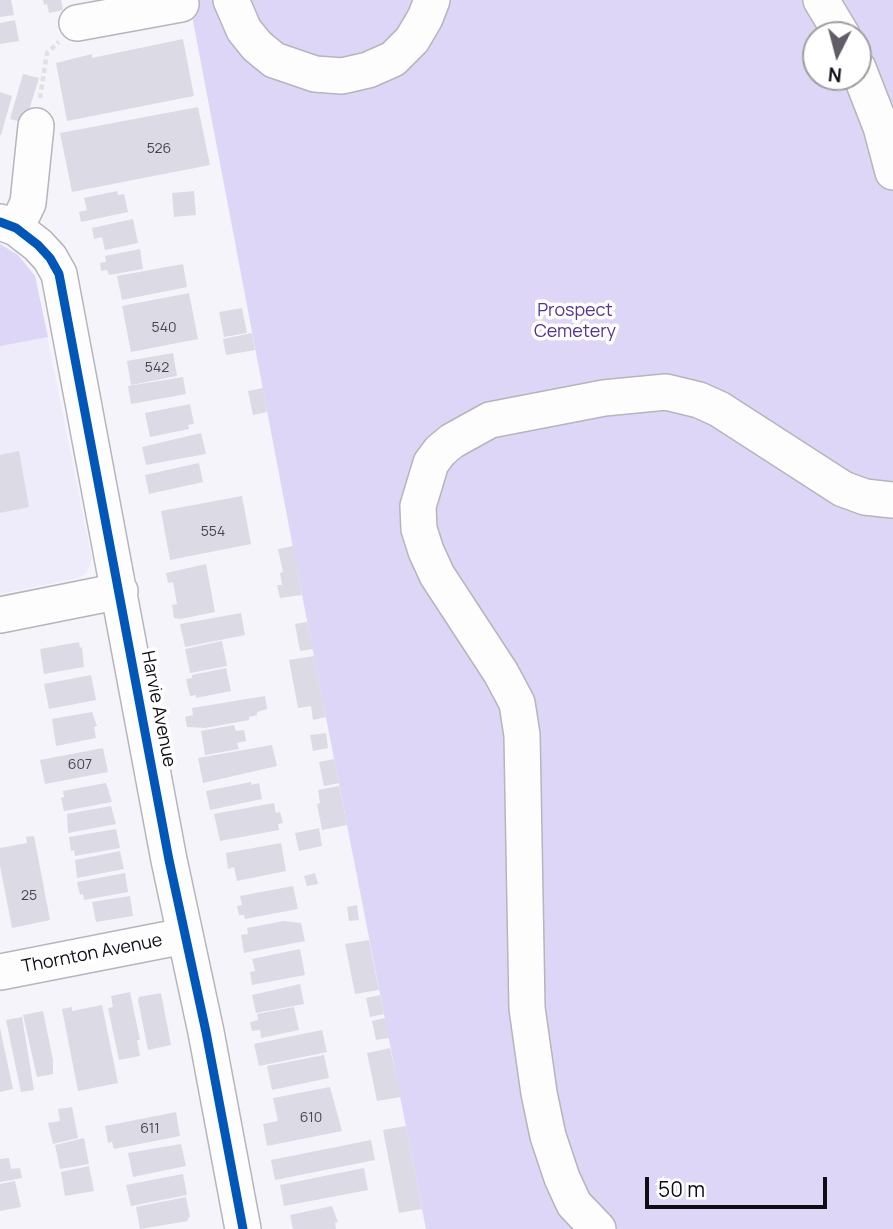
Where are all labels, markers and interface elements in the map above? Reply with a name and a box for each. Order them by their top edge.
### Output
north arrow [802,21,872,91]
text: N [827,61,843,89]
house number: 526 [147,141,171,157]
park label: Prospect Cemetery [534,300,616,342]
house number: 540 [152,320,176,336]
house number: 542 [145,360,169,376]
house number: 554 [201,524,225,540]
street label: Harvie Avenue [136,649,180,769]
house number: 607 [68,757,92,773]
house number: 25 [21,888,37,904]
street label: Thornton Avenue [20,930,164,978]
house number: 610 [300,1110,322,1126]
house number: 611 [140,1121,160,1137]
scale bar [648,1162,830,1206]
text: 50 m [658,1175,705,1203]

